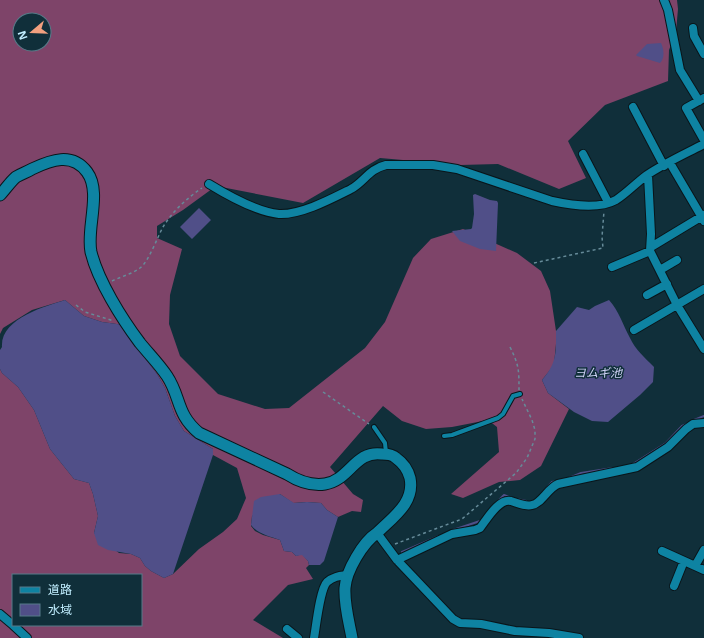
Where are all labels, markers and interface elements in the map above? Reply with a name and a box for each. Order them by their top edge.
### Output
north arrow [12,12,52,52]
text: N [14,29,31,42]
water label: ヨムギ池 [574,364,623,381]
legend [12,574,142,626]
text: 道路 [48,581,72,598]
text: 水域 [48,601,72,618]

